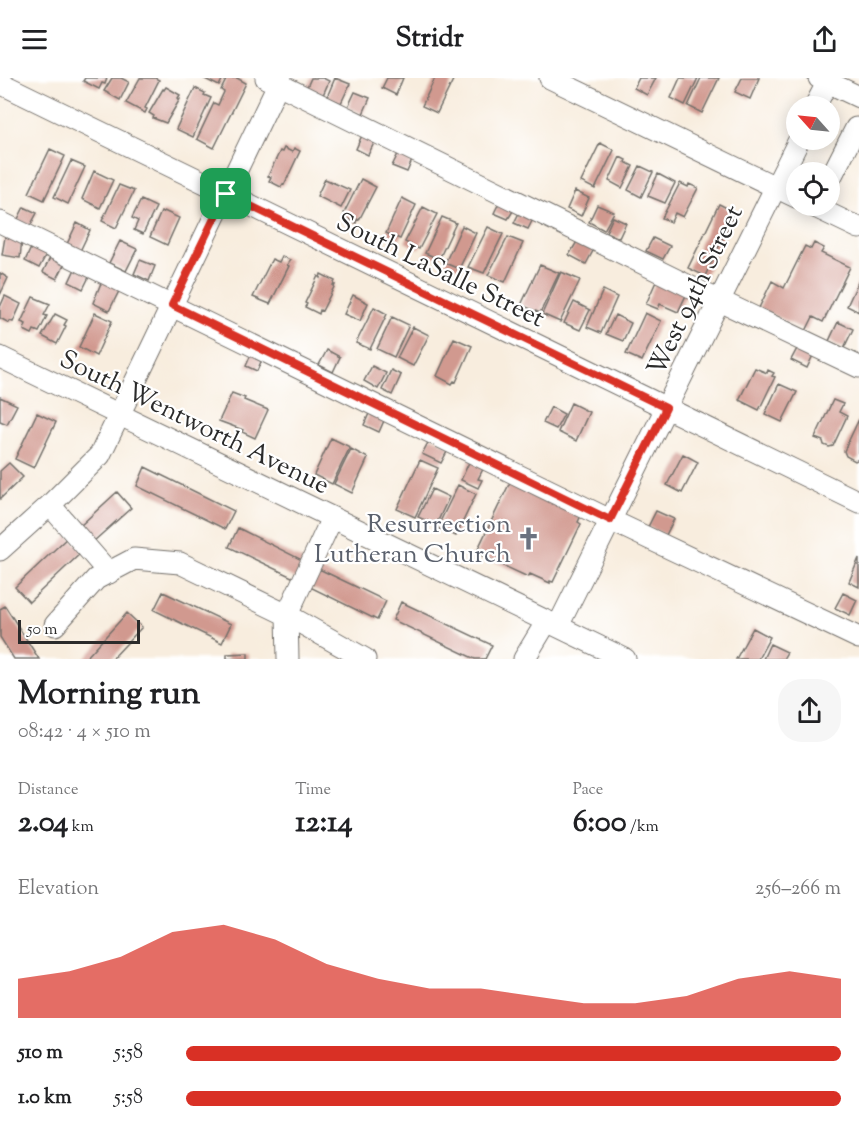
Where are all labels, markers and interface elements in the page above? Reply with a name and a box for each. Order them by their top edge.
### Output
text: Stridr [395,20,464,59]
icon: menu [18,23,51,56]
icon: share [808,23,841,56]
north arrow [786,96,840,150]
map controls [786,96,840,216]
button: locate [786,162,840,216]
pin [200,168,251,219]
icon: arrive [209,177,242,210]
street label: West 94th Street [639,200,754,383]
street label: South LaSalle Street [329,205,551,338]
street label: South Wentworth Avenue [53,342,335,505]
place label: Resurrection Lutheran Church [314,507,511,574]
church icon: Resurrection Lutheran Church [516,525,542,551]
scale bar [18,617,140,644]
text: 50 m [27,619,58,642]
text: Morning run [18,671,200,719]
button: share [778,679,841,742]
text: 08:42 · 4 × 510 m [18,718,151,747]
text: Distance [18,779,78,802]
text: Time [295,779,331,802]
text: Pace [573,779,603,802]
text: 2.04 [18,802,68,845]
text: 12:14 [295,802,353,845]
text: 6:00 [573,802,627,845]
text: km [68,816,94,839]
text: /km [627,816,659,839]
text: Elevation [18,875,99,904]
text: 256–266 m [755,875,841,904]
text: 510 m [18,1039,63,1068]
text: 5:58 [114,1039,143,1068]
text: 1.0 km [18,1084,72,1113]
text: 5:58 [114,1084,143,1113]

